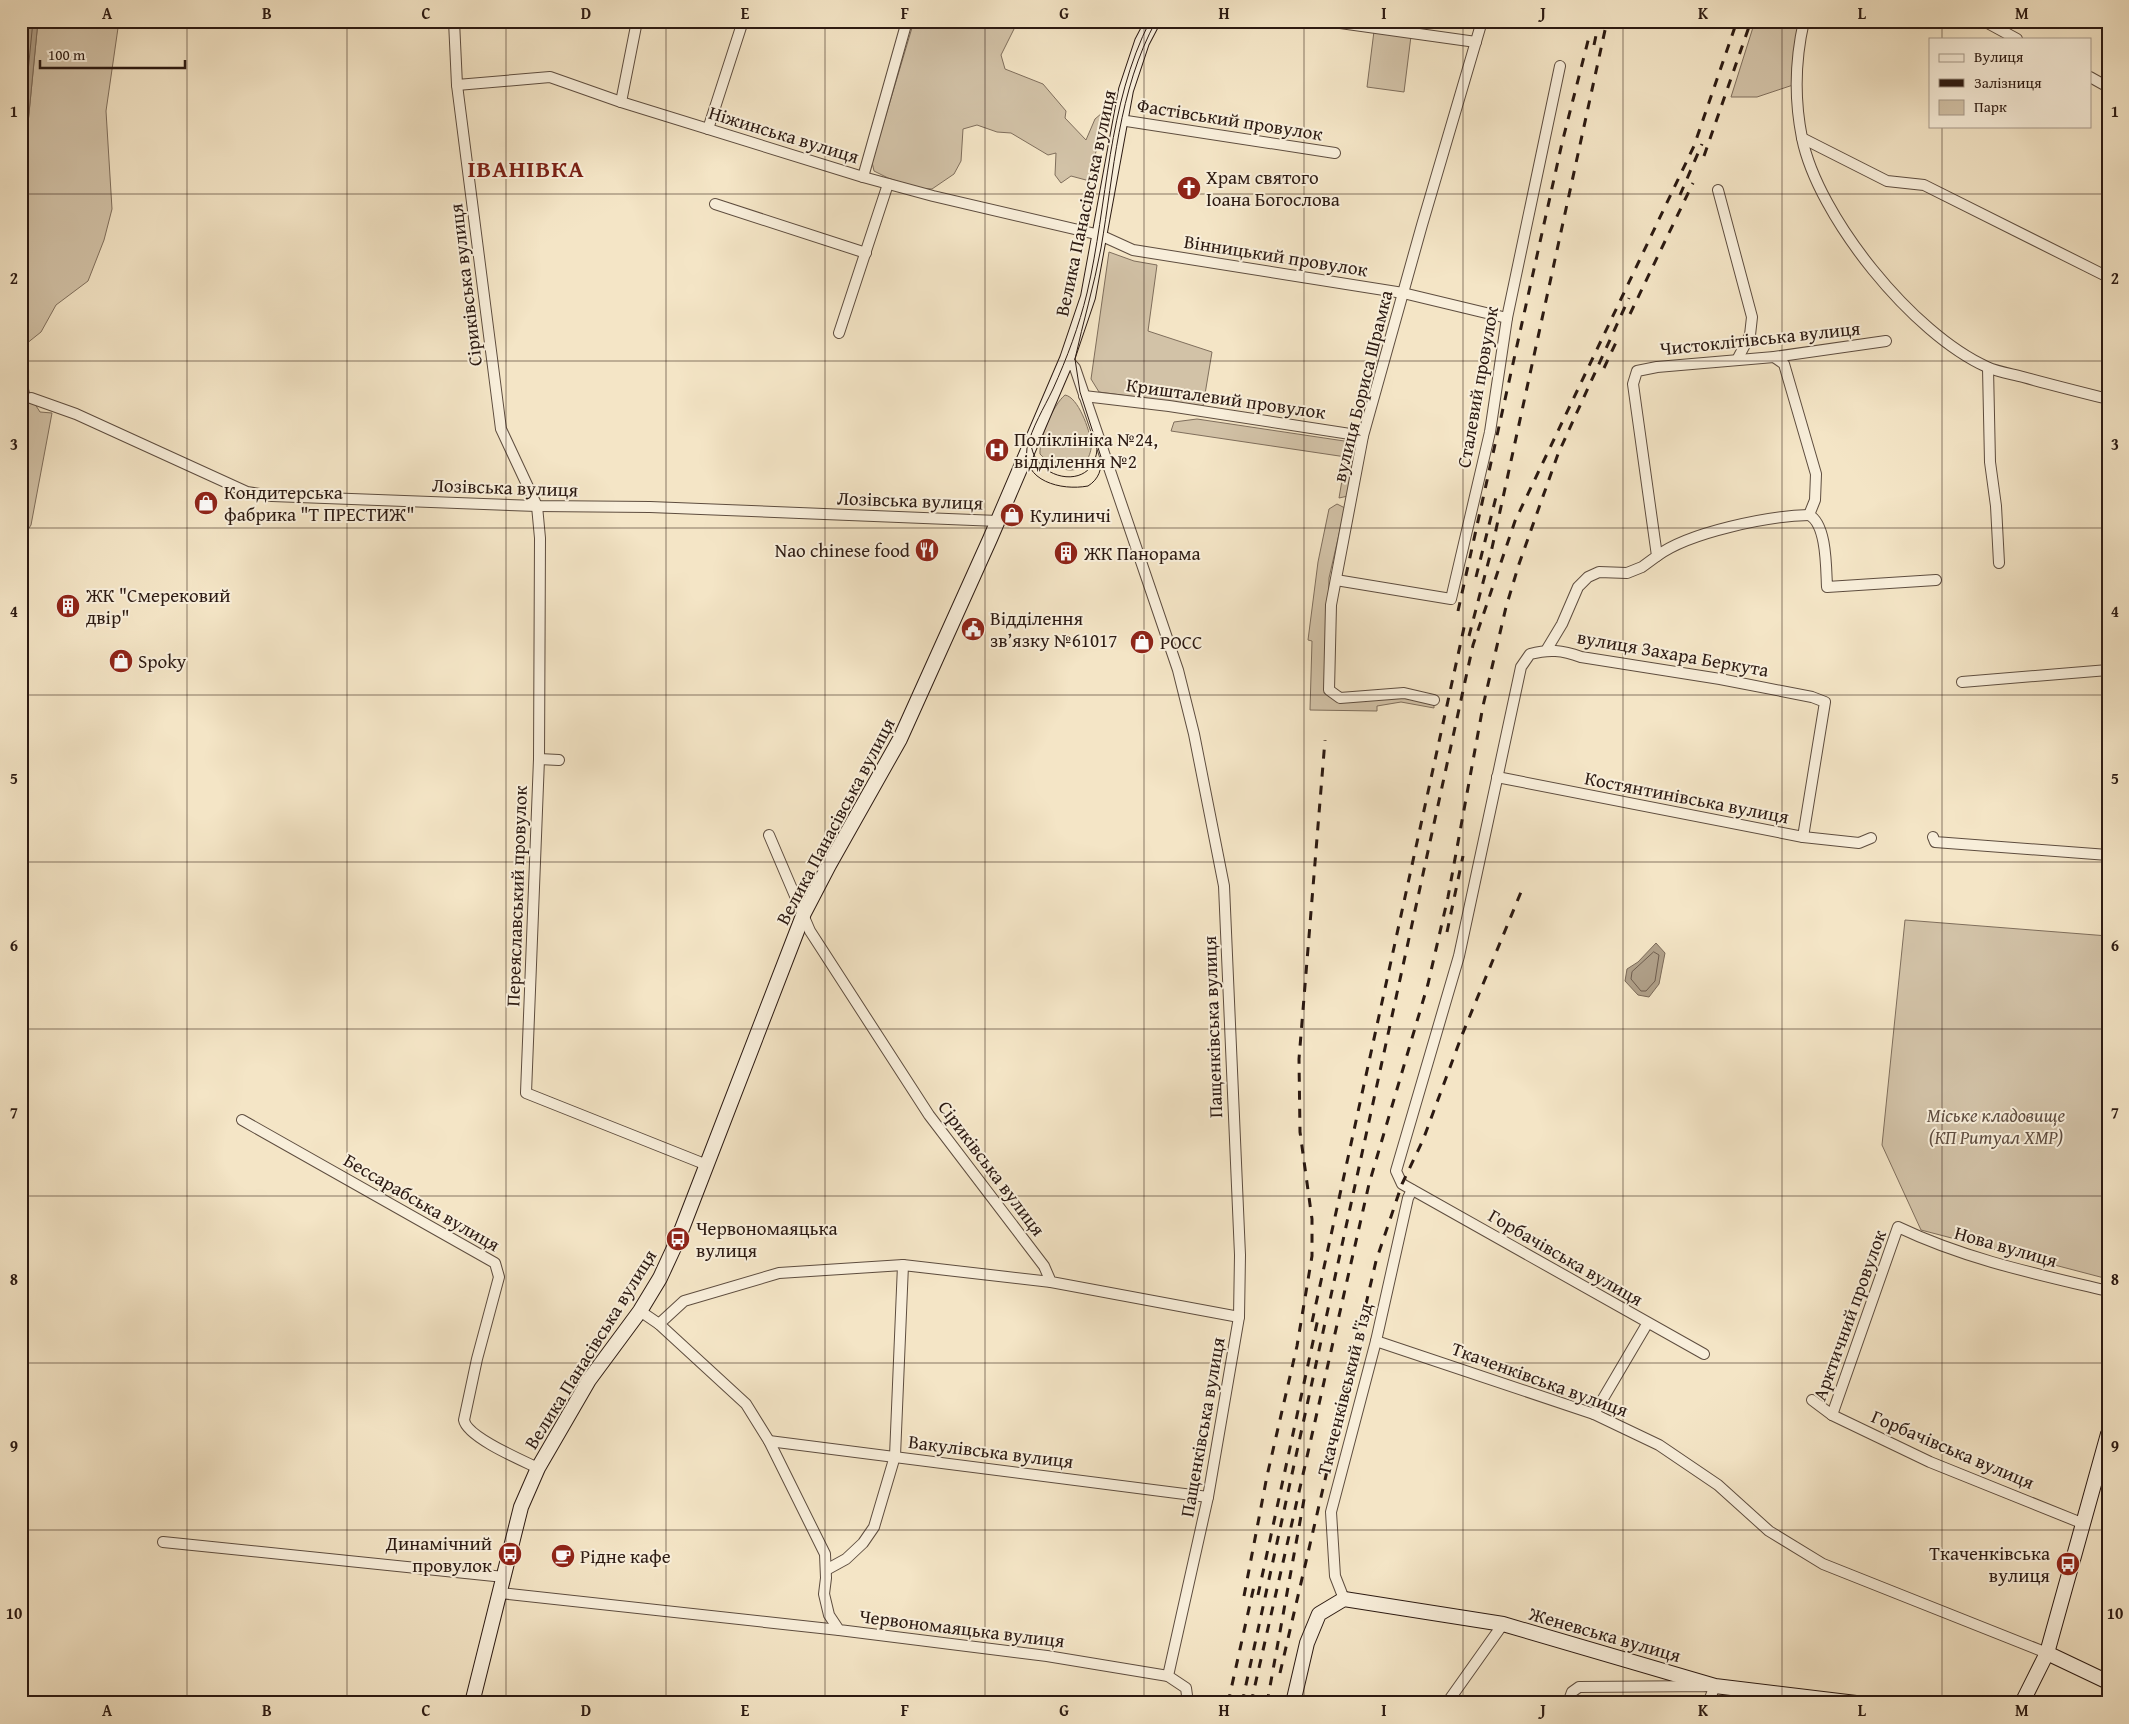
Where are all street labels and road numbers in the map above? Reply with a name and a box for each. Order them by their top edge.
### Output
street label: Велика Панасівська вулиця [1047,87,1123,319]
street label: Фастівський провулок [1135,91,1325,147]
street label: Ніжинська вулиця [705,98,863,170]
street label: Сіриківська вулиця [441,202,489,368]
street label: Вінницький провулок [1182,227,1370,283]
street label: вулиця Бориса Шрамка [1325,287,1399,485]
street label: Сталевий провулок [1449,304,1505,470]
street label: Чистоклітівська вулиця [1658,314,1862,362]
street label: Кришталевий провулок [1125,370,1327,426]
street label: Лозівська вулиця [431,470,579,504]
street label: Лозівська вулиця [836,483,984,517]
street label: вулиця Захара Беркута [1575,622,1771,684]
street label: Велика Панасівська вулиця [768,712,902,929]
street label: Костянтинівська вулиця [1583,763,1792,831]
street label: Переяславський провулок [498,785,534,1007]
street label: Пащенківська вулиця [1195,935,1229,1119]
street label: Сіриківська вулиця [932,1094,1053,1242]
street label: Бессарабська вулиця [339,1146,506,1258]
street label: Горбачівська вулиця [1483,1201,1649,1313]
street label: Нова вулиця [1951,1218,2061,1274]
street label: Арктичний провулок [1805,1226,1893,1404]
street label: Велика Панасівська вулиця [517,1243,663,1454]
street label: Ткаченківський в'їзд [1309,1300,1379,1478]
street label: Ткаченківська вулиця [1448,1334,1633,1424]
street label: Пащенківська вулиця [1172,1335,1232,1519]
street label: Горбачівська вулиця [1867,1402,2039,1496]
street label: Вакулівська вулиця [907,1427,1076,1475]
street label: Женевська вулиця [1525,1599,1685,1669]
street label: Червономаяцька вулиця [858,1602,1067,1655]

